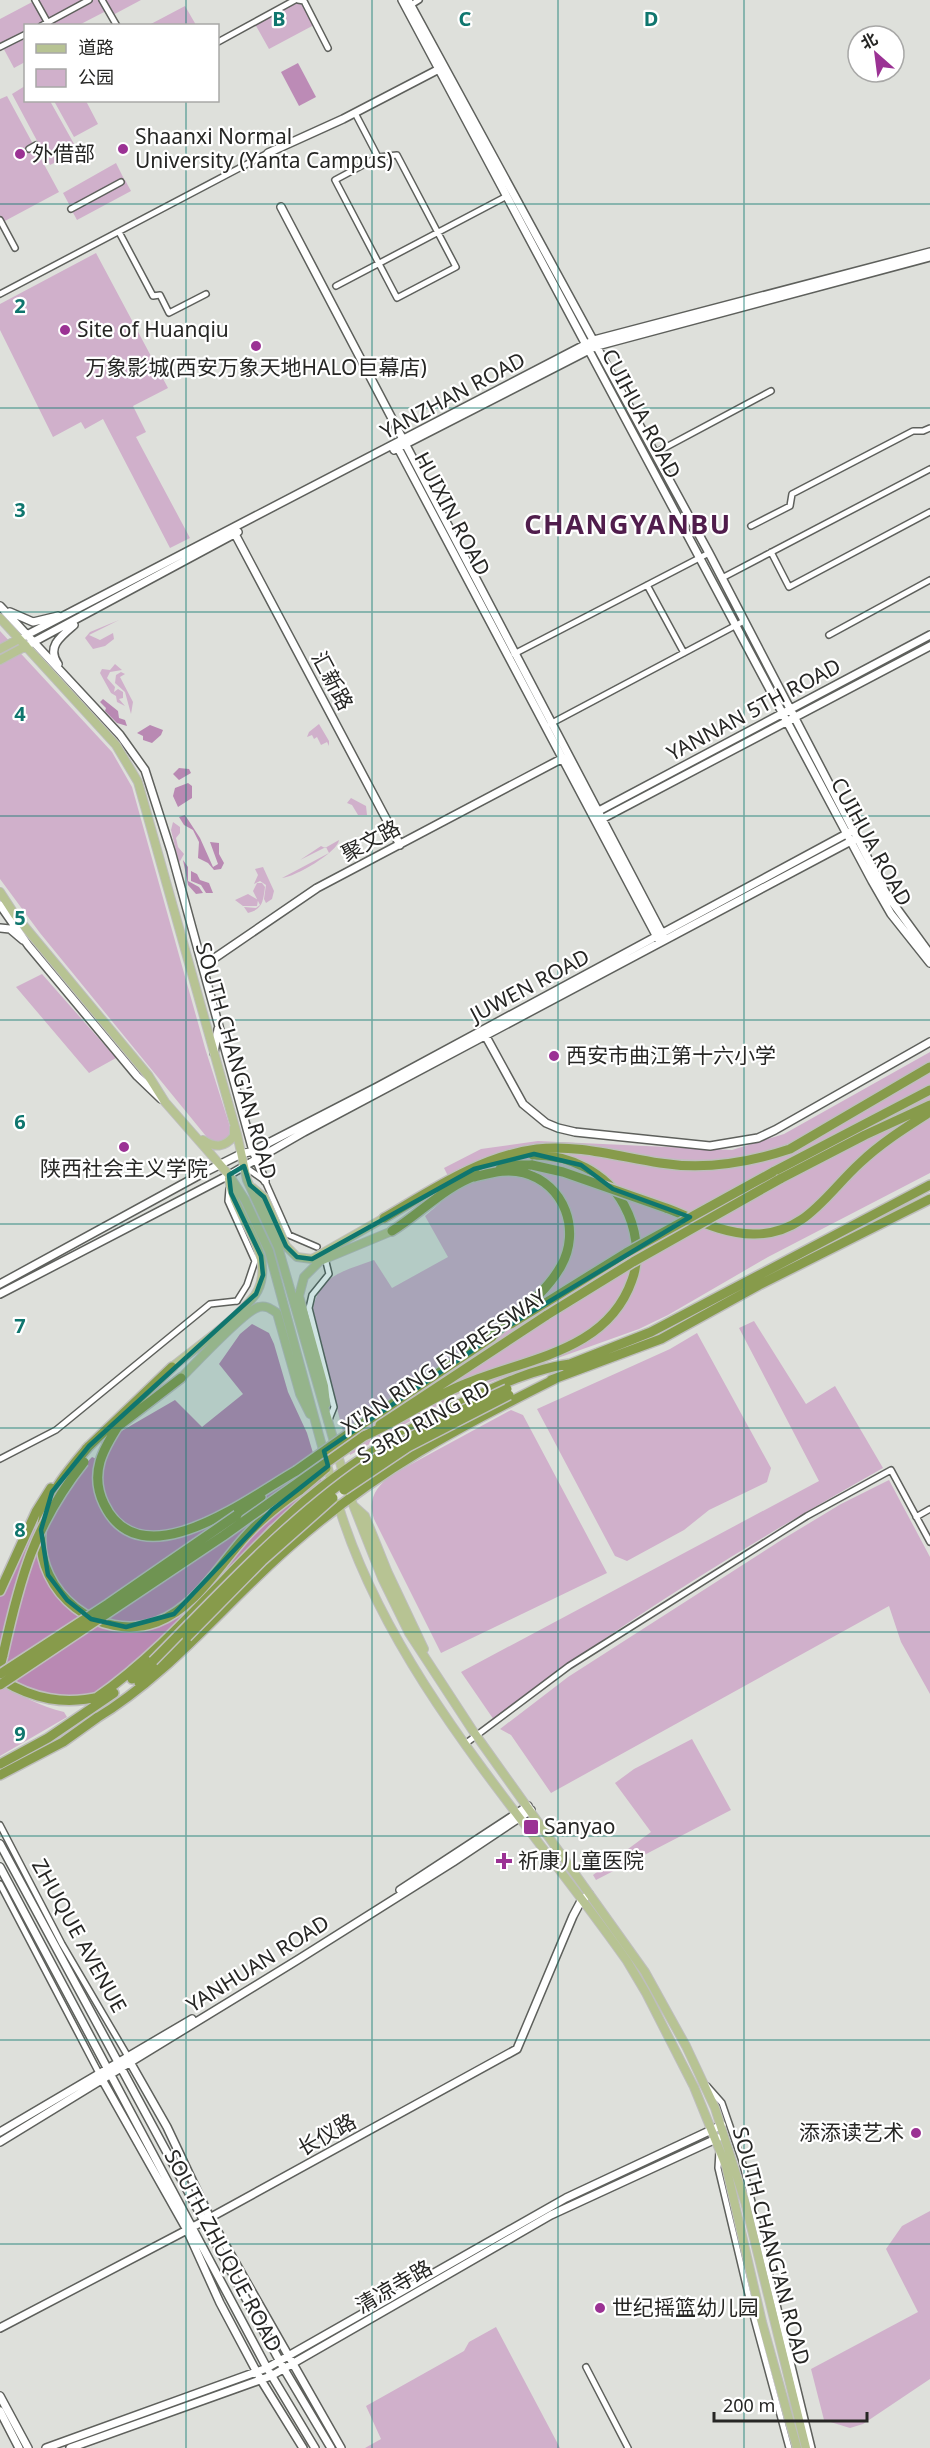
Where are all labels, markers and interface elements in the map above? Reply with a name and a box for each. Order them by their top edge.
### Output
text: B [272,5,286,32]
text: C [459,5,472,32]
text: D [644,5,658,32]
legend [24,24,219,102]
north arrow [846,24,906,84]
text: 北 [857,27,881,54]
text: 道路 [78,35,114,59]
text: 公园 [78,65,114,89]
place label: Shaanxi Normal University (Yanta Campus) [135,122,393,174]
place label: 外借部 [32,139,95,167]
marker: Shaanxi Normal University (Yanta Campus) [116,142,130,156]
marker: 外借部 [13,147,27,161]
text: 2 [14,292,26,319]
place label: Site of Huanqiu [77,315,229,343]
marker: Site of Huanqiu [58,323,72,337]
marker: 万象影城(西安万象天地HALO巨幕店) [249,339,263,353]
street label: CUIHUA ROAD [596,344,688,483]
street label: YANZHAN ROAD [375,345,530,445]
place label: 万象影城(西安万象天地HALO巨幕店) [85,353,427,381]
street label: HUIXIN ROAD [408,447,497,580]
text: 3 [14,496,26,523]
district label: CHANGYANBU [524,505,732,542]
street label: 汇新路 [306,646,360,715]
street label: YANNAN 5TH ROAD [662,651,845,767]
text: 4 [14,700,26,727]
street label: CUIHUA ROAD [825,772,919,911]
street label: 聚文路 [336,813,405,867]
text: 5 [14,904,26,931]
street label: SOUTH CHANG'AN ROAD [190,939,284,1183]
street label: JUWEN ROAD [463,942,594,1029]
place label: 西安市曲江第十六小学 [566,1041,776,1069]
marker: 西安市曲江第十六小学 [547,1049,561,1063]
text: 6 [14,1108,26,1135]
marker: 陕西社会主义学院 [117,1140,131,1154]
place label: 陕西社会主义学院 [40,1154,208,1182]
street label: XI'AN RING EXPRESSWAY [335,1282,552,1440]
text: 7 [14,1312,26,1339]
street label: S 3RD RING RD [352,1373,495,1469]
text: 8 [14,1516,26,1543]
text: 9 [14,1720,26,1747]
place label: Sanyao [544,1812,615,1840]
marker: Sanyao [522,1818,540,1836]
place label: 祈康儿童医院 [518,1846,644,1874]
marker: 祈康儿童医院 [495,1852,513,1870]
street label: ZHUQUE AVENUE [26,1854,134,2017]
street label: YANHUAN ROAD [181,1908,334,2018]
street label: 长仪路 [292,2107,361,2162]
place label: 添添读艺术 [799,2118,904,2146]
street label: SOUTH CHANG'AN ROAD [727,2124,817,2368]
marker: 添添读艺术 [909,2126,923,2140]
street label: SOUTH ZHUQUE ROAD [159,2144,289,2357]
street label: 清凉寺路 [350,2253,437,2319]
place label: 世纪摇篮幼儿园 [612,2293,759,2321]
marker: 世纪摇篮幼儿园 [593,2301,607,2315]
scale bar [714,2385,867,2423]
text: 200 m [723,2393,775,2417]

